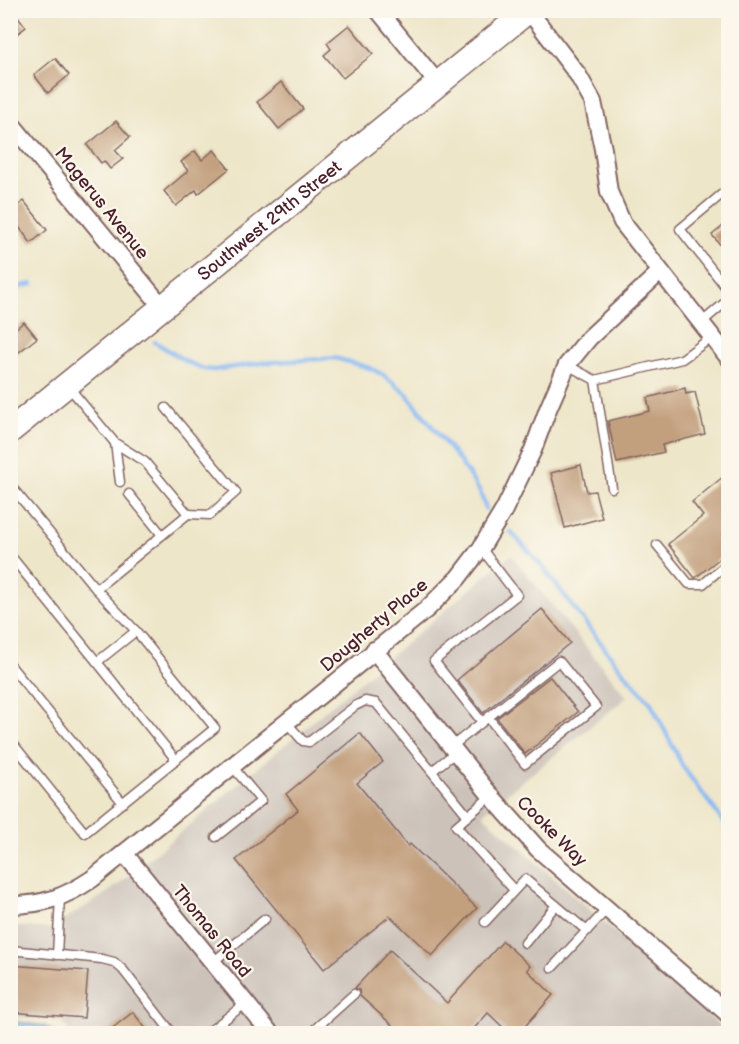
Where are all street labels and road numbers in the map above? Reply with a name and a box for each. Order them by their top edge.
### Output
street label: Magerus Avenue [50,143,153,264]
street label: Southwest 29th Street [194,156,346,285]
street label: Dougherty Place [316,574,433,676]
street label: Cooke Way [512,792,592,871]
street label: Thomas Road [168,881,255,982]

